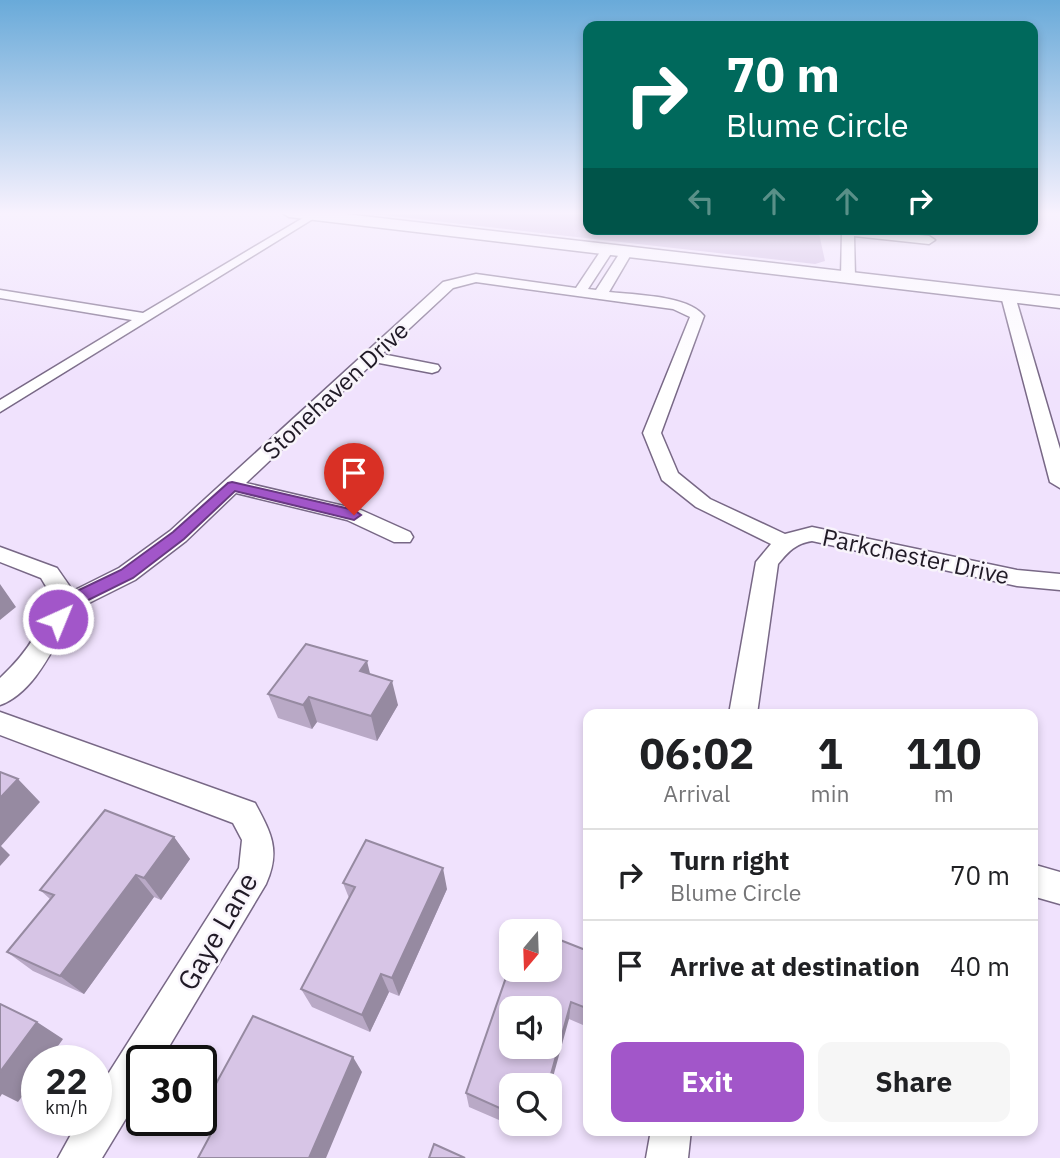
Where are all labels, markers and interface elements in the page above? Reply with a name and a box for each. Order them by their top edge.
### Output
text: 70 m [726,42,840,105]
icon: right [611,49,702,140]
text: Blume Circle [726,104,909,146]
icon: left [682,182,720,220]
icon: ahead [755,182,793,220]
icon: ahead [828,182,866,220]
icon: right [901,182,939,220]
street label: Stonehaven Drive [255,314,415,466]
pin [324,443,384,515]
icon: arrive [335,454,373,492]
street label: Parkchester Drive [820,521,1012,591]
position arrow [21,582,95,656]
text: 06:02 [639,726,754,781]
text: 1 [817,726,843,781]
text: 110 [906,726,982,781]
text: Arrival [663,778,730,808]
text: min [811,778,849,808]
text: m [934,778,954,808]
text: Turn right [670,843,789,877]
icon: right [611,856,649,894]
text: 70 m [950,858,1010,892]
street label: Gaye Lane [168,865,266,997]
text: Blume Circle [670,877,801,907]
north arrow [499,919,562,982]
map controls [499,919,562,1136]
icon: arrive [611,947,649,985]
text: Arrive at destination [670,949,920,983]
text: 40 m [950,949,1010,983]
button: sound [499,996,562,1059]
button: Exit [611,1042,804,1122]
button: Share [818,1042,1010,1122]
speed limit sign: 30 [126,1045,217,1136]
text: 22 [45,1058,88,1104]
button: search [499,1073,562,1136]
text: km/h [45,1096,88,1119]

